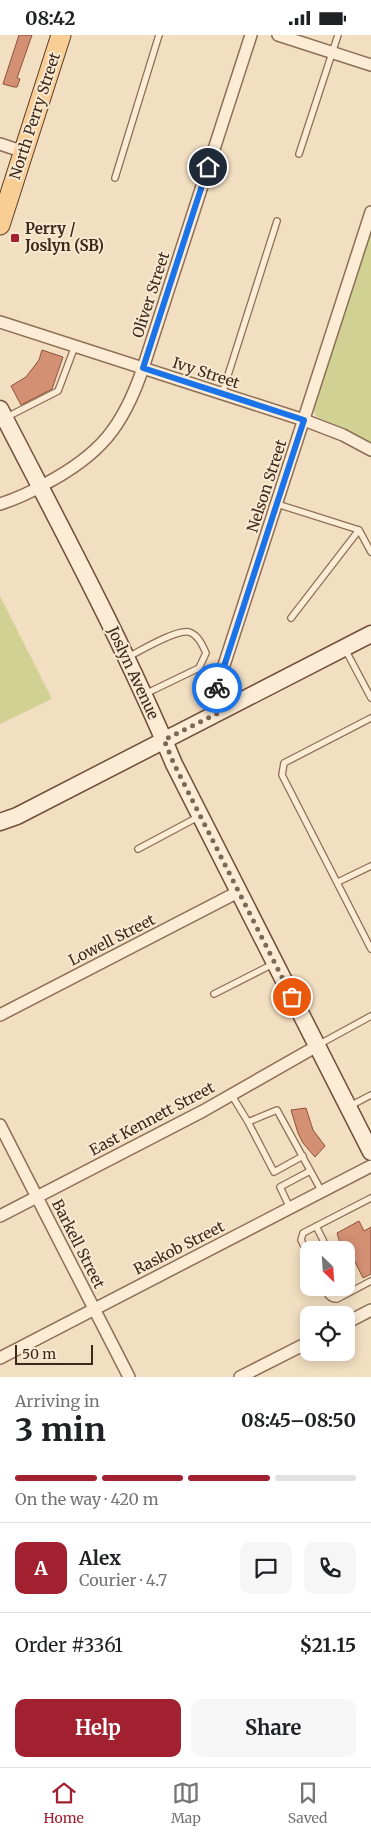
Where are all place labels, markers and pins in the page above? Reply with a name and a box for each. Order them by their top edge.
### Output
pin [187,146,229,188]
place label: Perry / Joslyn (SB) [24,219,104,255]
marker: Perry / Joslyn (SB) [9,232,21,244]
pin [271,976,313,1018]

